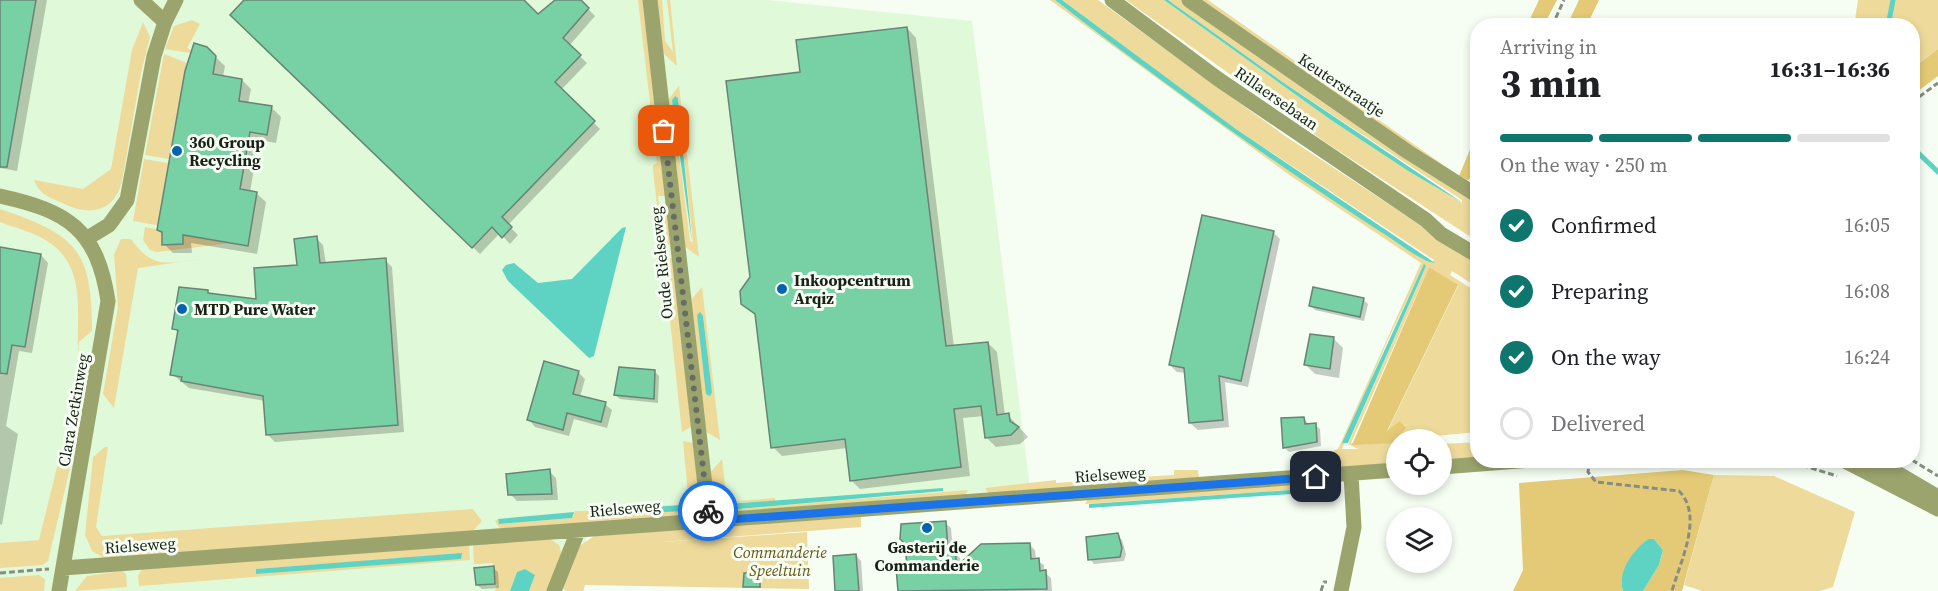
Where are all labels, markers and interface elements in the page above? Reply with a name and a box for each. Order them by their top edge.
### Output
text: Arriving in [1500,33,1597,61]
street label: Keuterstraatje [1294,48,1390,122]
text: 16:31–16:36 [1770,54,1890,84]
text: 3 min [1500,57,1601,110]
street label: Rillaersebaan [1231,61,1324,135]
pin [638,105,689,156]
icon: bag [647,114,680,147]
place label: 360 Group Recycling [189,131,265,171]
marker: 360 Group Recycling [170,144,184,158]
text: On the way · 250 m [1500,151,1667,179]
street label: Oude Rielseweg [644,206,678,320]
icon: check [1500,209,1533,242]
text: Confirmed [1551,210,1656,240]
text: 16:05 [1844,211,1890,239]
place label: Inkoopcentrum Arqiz [794,269,911,309]
icon: check [1500,275,1533,308]
text: Preparing [1551,276,1648,306]
text: 16:08 [1844,277,1890,305]
marker: Inkoopcentrum Arqiz [775,282,789,296]
place label: MTD Pure Water [194,298,316,320]
marker: MTD Pure Water [175,302,189,316]
icon: check [1500,341,1533,374]
text: On the way [1551,342,1660,372]
text: 16:24 [1844,343,1890,371]
street label: Clara Zetkinweg [52,352,94,468]
text: Delivered [1551,408,1645,438]
map controls [1386,429,1452,573]
button: locate [1386,429,1452,495]
pin [1290,451,1341,502]
icon: home [1299,460,1332,493]
street label: Rielseweg [1074,461,1146,487]
courier [678,481,738,541]
street label: Rielseweg [589,494,661,522]
icon: bike [692,495,725,528]
button: layers [1386,507,1452,573]
marker: Gasterij de Commanderie [920,521,934,535]
street label: Rielseweg [104,532,176,558]
place label: Gasterij de Commanderie [875,536,979,576]
park label: Commanderie Speeltuin [733,541,827,581]

